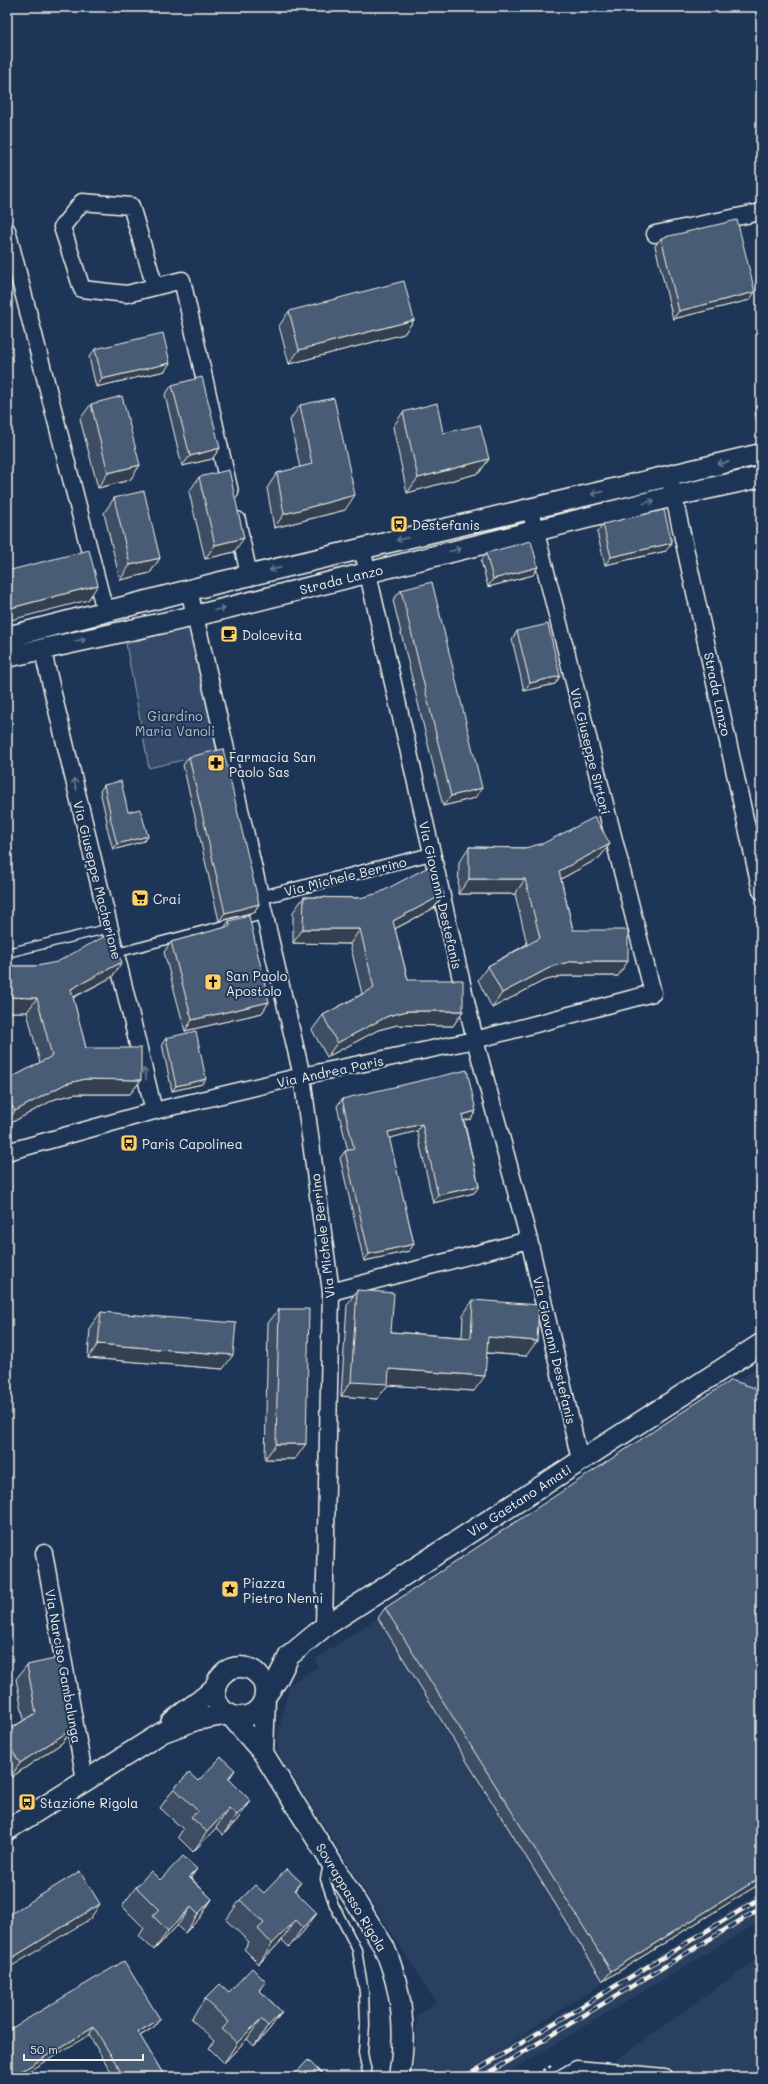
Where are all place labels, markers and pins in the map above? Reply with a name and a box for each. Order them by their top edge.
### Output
bus stop icon: Destefanis [389,514,409,534]
place label: Destefanis [412,516,480,533]
cafe icon: Dolcevita [219,624,239,644]
place label: Dolcevita [242,626,302,643]
place label: Farmacia San Paolo Sas [229,748,316,780]
pharmacy icon: Farmacia San Paolo Sas [206,753,226,773]
supermarket icon: Crai [130,888,150,908]
place label: Crai [153,890,181,907]
place label: San Paolo Apostolo [226,967,288,999]
church icon: San Paolo Apostolo [203,972,223,992]
bus stop icon: Paris Capolinea [119,1133,139,1153]
place label: Paris Capolinea [142,1135,243,1152]
place label: Piazza Pietro Nenni [243,1574,323,1606]
place icon: Piazza Pietro Nenni [220,1579,240,1599]
bus stop icon: Stazione Rigola [17,1792,37,1812]
place label: Stazione Rigola [40,1794,138,1811]

